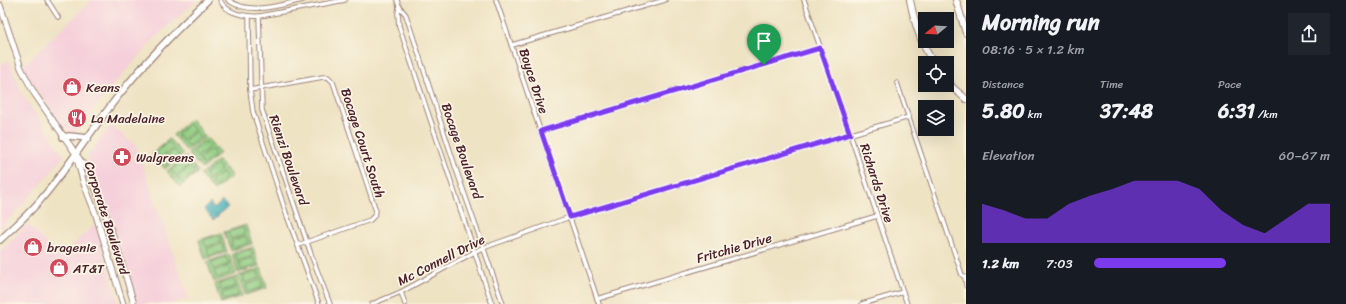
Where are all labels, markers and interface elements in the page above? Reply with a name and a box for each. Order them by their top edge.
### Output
text: Morning run [982,3,1100,42]
north arrow [918,12,954,48]
map controls [918,12,954,136]
button: share [1288,13,1330,55]
pin [747,24,781,65]
icon: arrive [753,30,775,52]
text: 08:16 · 5 × 1.2 km [982,38,1084,61]
street label: Boyce Drive [513,45,555,117]
button: locate [918,56,954,92]
text: Distance [982,75,1024,94]
text: Time [1100,75,1123,94]
text: Pace [1218,75,1241,94]
shop icon: Keans [61,76,83,98]
place label: Keans [86,76,120,99]
street label: Bocage Court South [334,85,392,201]
text: 5.80 [982,94,1025,129]
text: 37:48 [1100,94,1153,129]
text: 6:31 [1218,94,1255,129]
street label: Bocage Boulevard [435,100,490,203]
button: layers [918,100,954,136]
text: km [1025,105,1042,124]
text: /km [1255,105,1278,124]
restaurant icon: La Madelaine [66,107,88,129]
place label: La Madelaine [91,107,165,130]
street label: Rienzi Boulevard [263,111,316,210]
street label: Richards Drive [853,140,901,226]
text: Elevation [982,144,1035,167]
text: 60–67 m [1279,144,1330,167]
pharmacy icon: Walgreens [111,146,133,168]
place label: Walgreens [136,146,194,169]
street label: Corporate Boulevard [78,158,137,279]
street label: Fritchie Drive [694,226,775,270]
street label: Mc Connell Drive [393,228,489,292]
shop icon: bragenie [22,236,44,258]
place label: bragenie [47,236,97,259]
text: 1.2 km [982,252,1019,275]
text: 7:03 [1046,252,1073,275]
shop icon: AT&T [48,257,70,279]
place label: AT&T [72,257,105,280]

